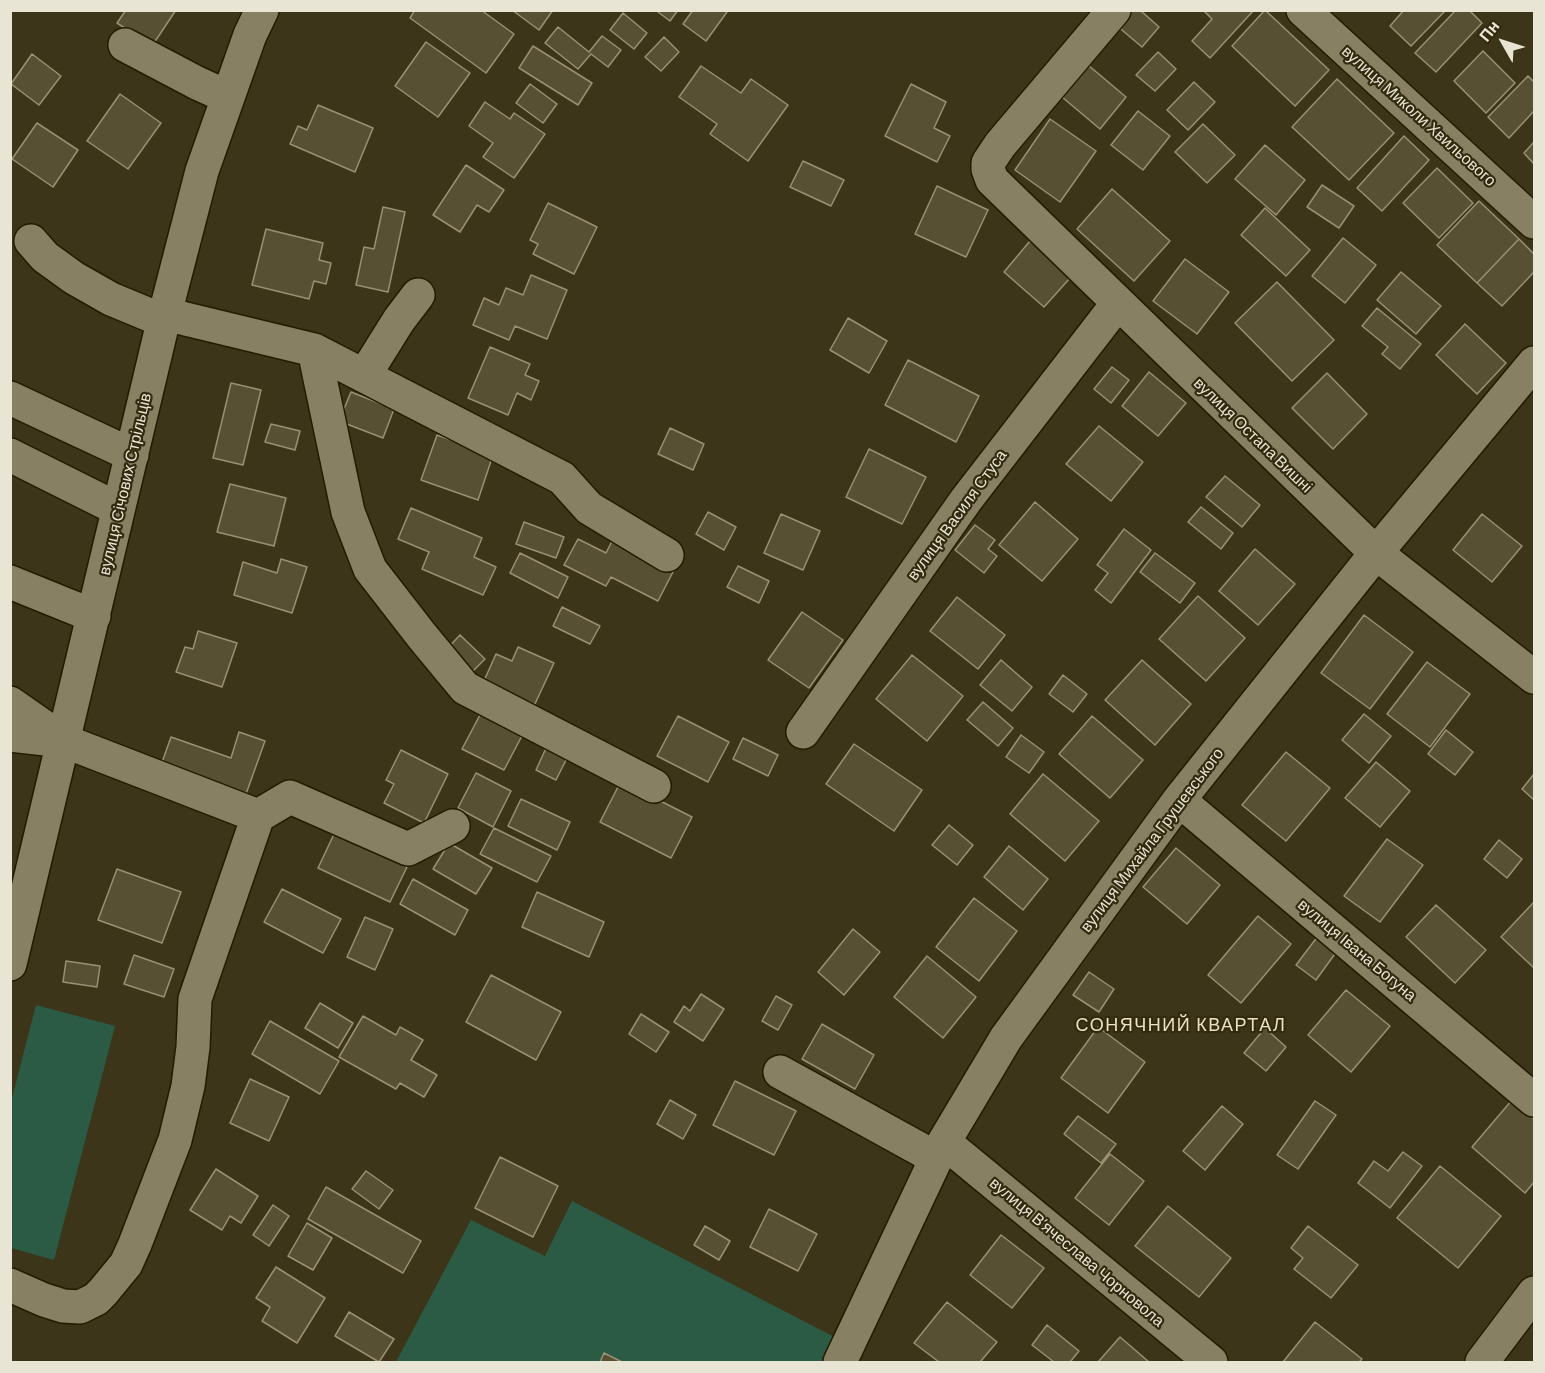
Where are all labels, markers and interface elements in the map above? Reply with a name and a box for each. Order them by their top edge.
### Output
north arrow [1473,12,1533,72]
text: Пн [1475,16,1503,45]
street label: вулиця Миколи Хвильового [1338,42,1500,190]
street label: вулиця Остапа Вишні [1190,373,1316,497]
street label: вулиця Січових Стрільців [95,391,155,577]
street label: вулиця Василя Стуса [903,446,1011,584]
street label: вулиця Михайла Грушевського [1076,744,1228,936]
street label: вулиця Івана Богуна [1294,895,1420,1005]
district label: СОНЯЧНИЙ КВАРТАЛ [1076,1014,1286,1036]
street label: вулиця Вʼячеслава Чорновола [986,1173,1168,1331]

